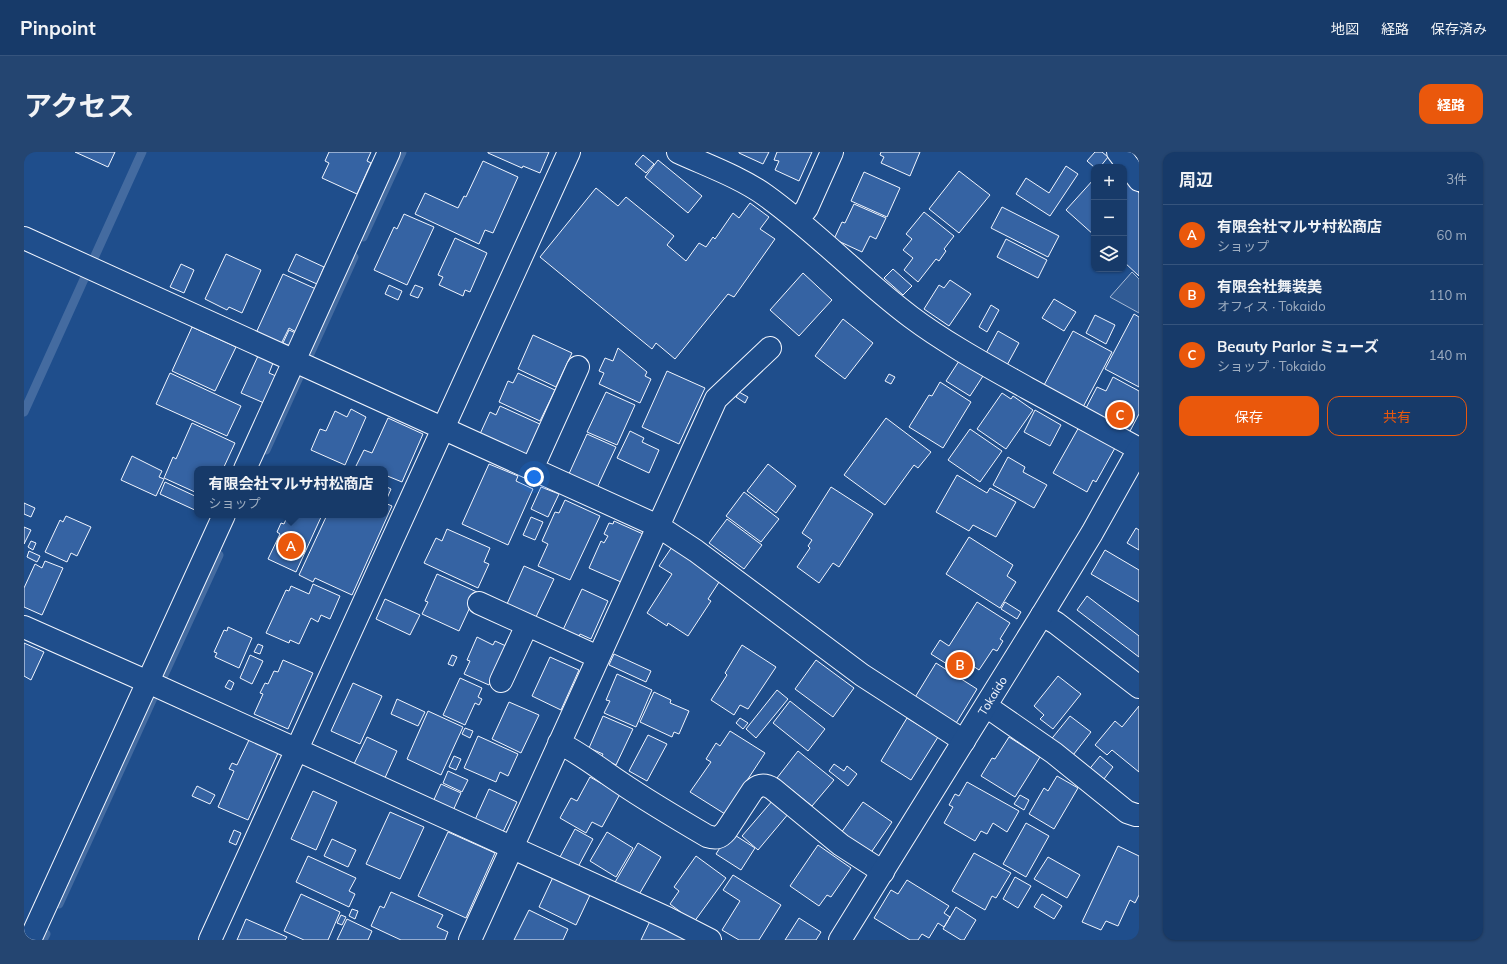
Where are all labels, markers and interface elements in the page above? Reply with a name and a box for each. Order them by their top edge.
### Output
text: Pinpoint [20,16,96,40]
text: 地図 [1331,20,1359,38]
text: 経路 [1381,20,1409,38]
text: 保存済み [1431,20,1487,38]
button: 経路 [1419,84,1483,124]
text: アクセス [24,88,135,123]
map controls [1091,164,1127,272]
button: + [1091,164,1127,200]
text: 周辺 [1179,169,1213,190]
text: 3件 [1446,171,1467,187]
button: − [1091,200,1127,236]
text: 有限会社マルサ村松商店 [1217,217,1382,236]
text: A [1187,227,1197,243]
text: 60 m [1437,227,1467,243]
button: layers [1091,236,1127,272]
text: ショップ [1217,238,1269,254]
text: 有限会社舞装美 [1217,277,1322,296]
text: B [1188,287,1196,303]
text: 110 m [1429,287,1467,303]
text: オフィス · Tokaido [1217,298,1326,314]
text: Beauty Parlor ミューズ [1217,337,1379,356]
text: C [1188,347,1196,363]
text: 140 m [1429,347,1467,363]
text: ショップ · Tokaido [1217,358,1326,374]
button: 保存 [1179,396,1319,436]
button: 共有 [1327,396,1467,436]
pin: C [1107,400,1133,430]
popup [194,466,388,518]
your location [524,467,544,487]
text: 有限会社マルサ村松商店 [208,474,374,493]
text: ショップ [208,495,261,511]
pin: A [278,531,304,561]
pin: B [947,650,973,680]
street label: Tokaido [974,673,1010,718]

